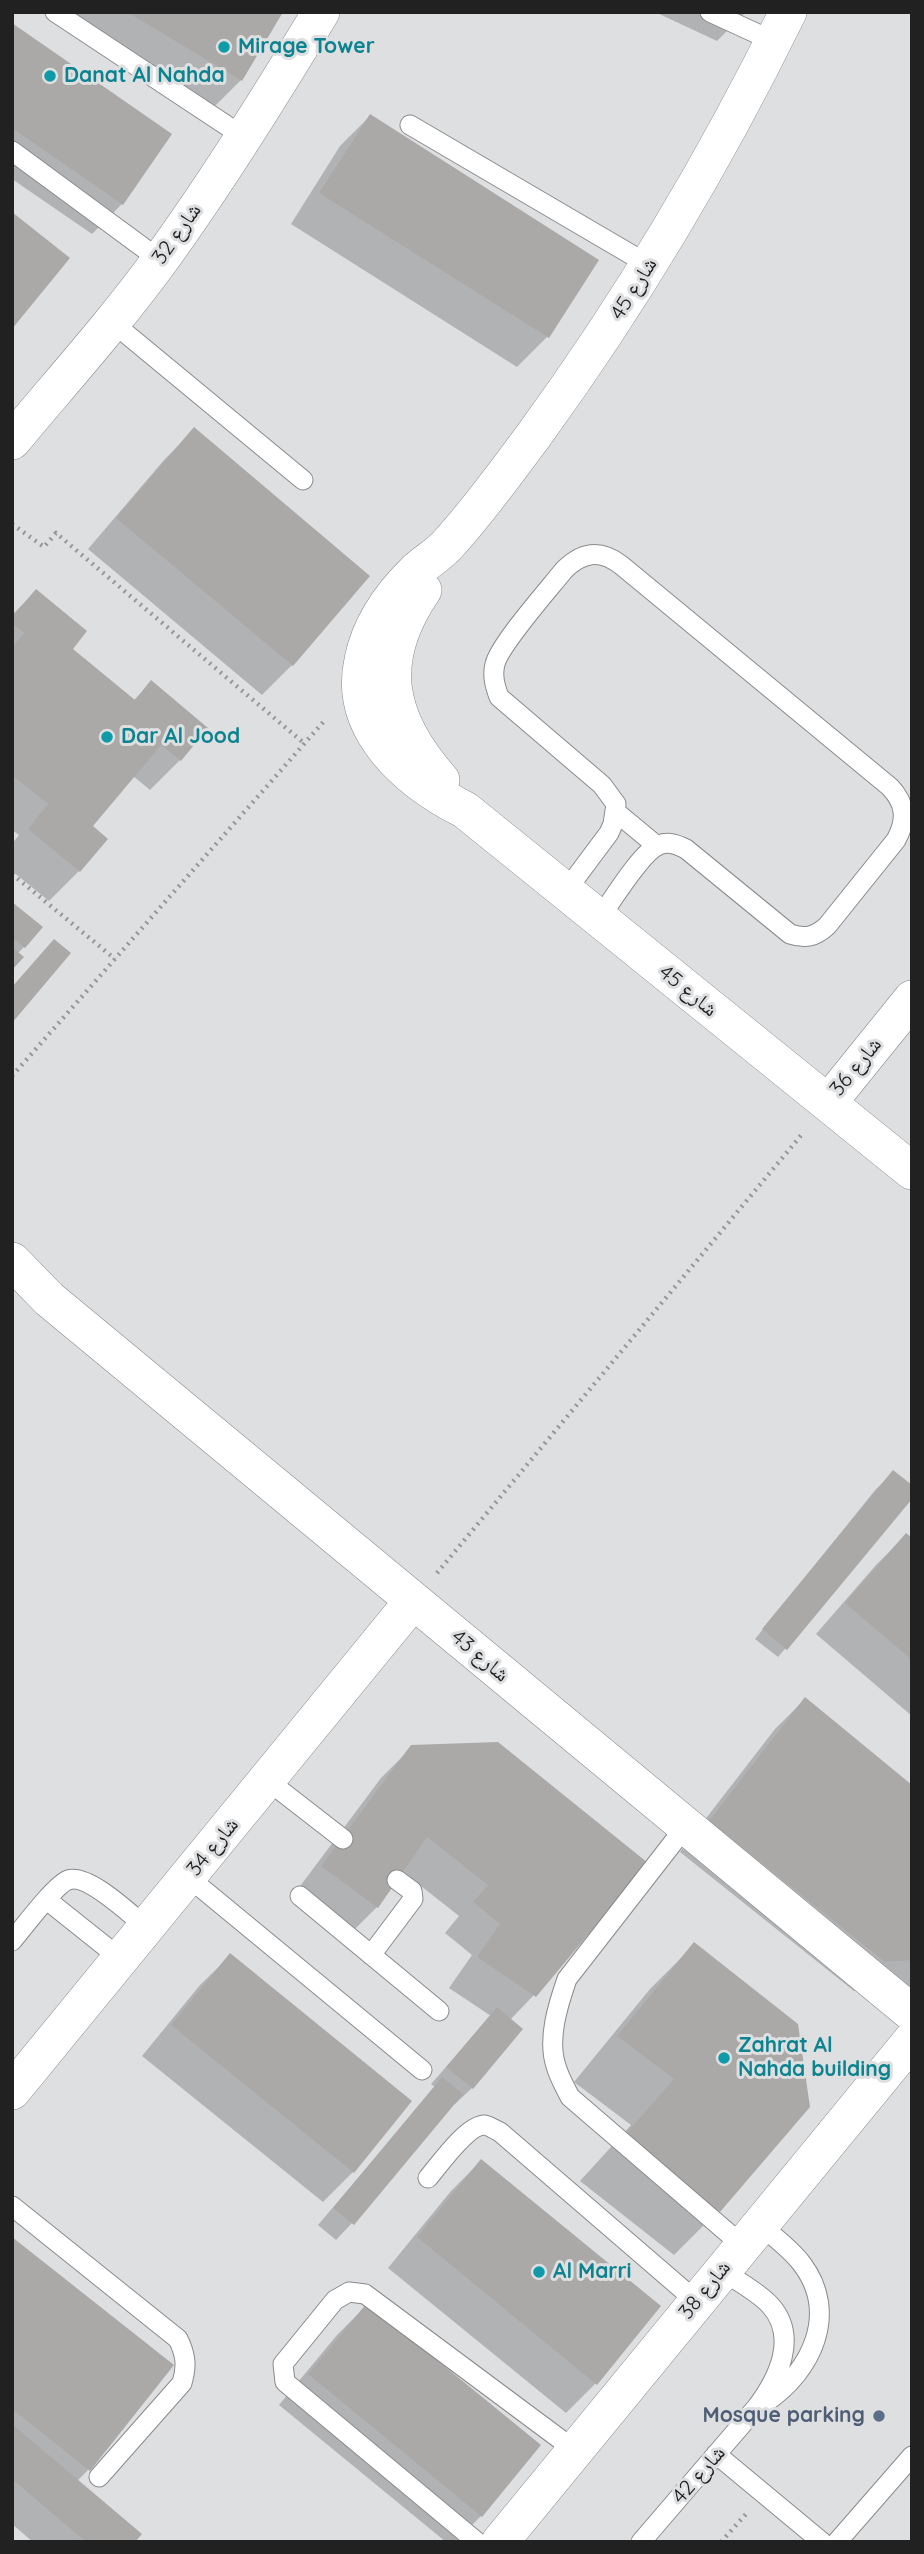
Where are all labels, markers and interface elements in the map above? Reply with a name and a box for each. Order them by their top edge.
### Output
place label: Mirage Tower [238,34,375,60]
marker: Mirage Tower [216,39,232,55]
place label: Danat Al Nahda [64,63,225,89]
marker: Danat Al Nahda [42,68,58,84]
street label: شارع 32 [147,199,207,269]
street label: شارع 45 [605,253,663,325]
place label: Dar Al Jood [121,724,240,750]
marker: Dar Al Jood [99,729,115,745]
street label: شارع 45 [654,960,722,1022]
street label: شارع 36 [825,1033,887,1101]
street label: شارع 43 [446,1625,514,1687]
street label: شارع 34 [182,1813,244,1881]
place label: Zahrat Al Nahda building [738,2033,891,2083]
marker: Zahrat Al Nahda building [716,2050,732,2066]
street label: شارع 38 [674,2256,736,2324]
place label: Al Marri [553,2259,632,2285]
marker: Al Marri [531,2264,547,2280]
place label: Mosque parking [702,2403,865,2429]
marker: Mosque parking [871,2408,887,2424]
street label: شارع 42 [667,2441,731,2509]

